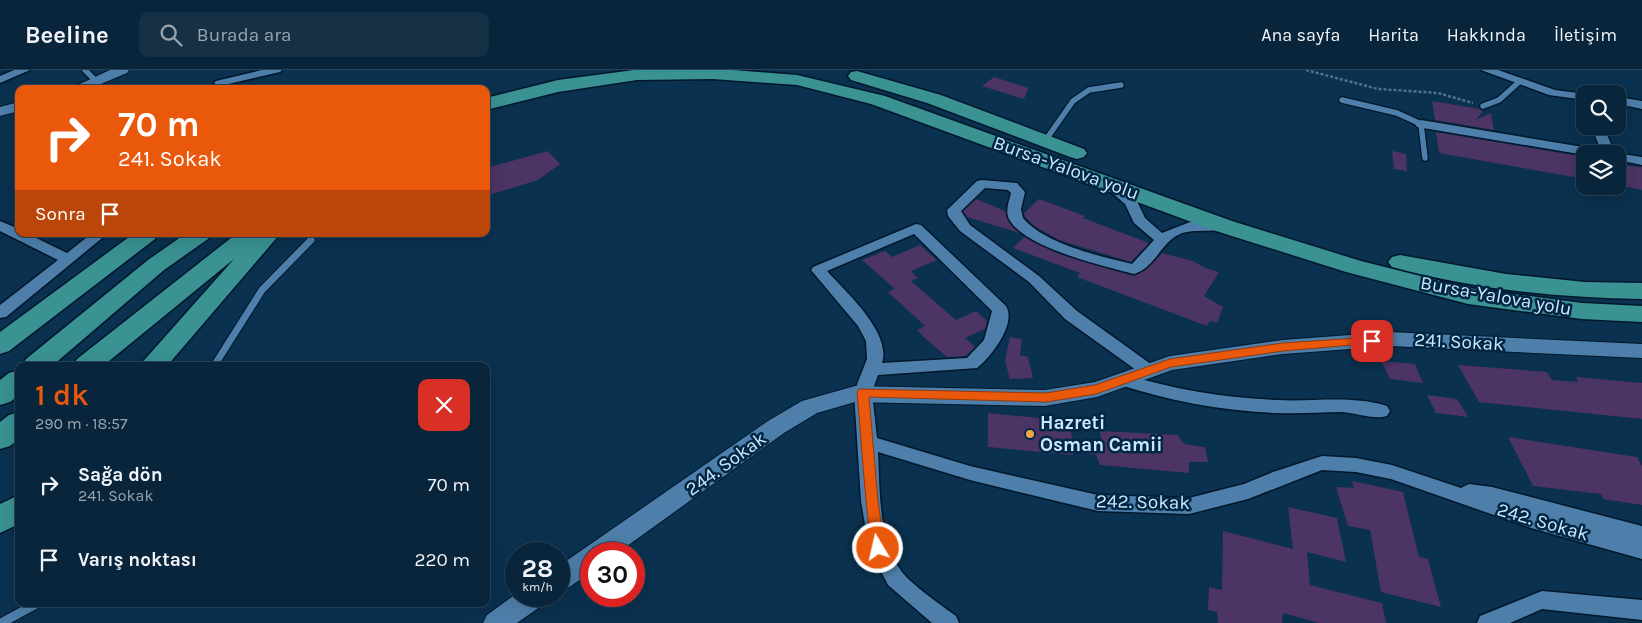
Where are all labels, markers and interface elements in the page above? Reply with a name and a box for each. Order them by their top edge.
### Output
search box [139,12,489,57]
text: Beeline [25,21,109,49]
icon: search [157,21,185,49]
text: Burada ara [197,24,292,46]
text: Ana sayfa [1261,24,1340,46]
text: Harita [1368,24,1419,46]
text: Hakkında [1447,24,1526,46]
text: İletişim [1554,24,1617,46]
map controls [1576,85,1626,195]
button: search [1576,85,1626,135]
text: 70 m [118,104,200,145]
icon: right [35,105,100,170]
street label: Bursa-Yalova yolu [990,131,1142,205]
button: layers [1576,145,1626,195]
text: 241. Sokak [118,146,222,172]
icon: arrive [96,200,124,228]
text: Sonra [35,203,86,225]
street label: Bursa-Yalova yolu [1419,272,1573,320]
pin [1351,320,1393,362]
icon: arrive [1358,327,1386,355]
street label: 241. Sokak [1414,329,1505,355]
text: 1 dk [35,377,89,413]
button: close [418,379,470,431]
place label: Hazreti Osman Camii [1040,412,1162,456]
text: 290 m · 18:57 [35,414,128,433]
street label: 244. Sokak [682,427,771,500]
marker: Hazreti Osman Camii [1024,428,1036,440]
text: Sağa dön [78,464,162,486]
icon: right [35,471,63,499]
text: 70 m [428,474,470,496]
text: 241. Sokak [78,486,153,505]
street label: 242. Sokak [1096,490,1191,514]
street label: 242. Sokak [1495,498,1592,546]
position arrow [851,521,903,573]
speed limit sign: 30 [580,542,645,607]
icon: arrive [35,546,63,574]
text: Varış noktası [78,549,197,571]
text: 220 m [414,549,470,571]
text: 28 [522,554,553,583]
text: km/h [522,580,553,594]

